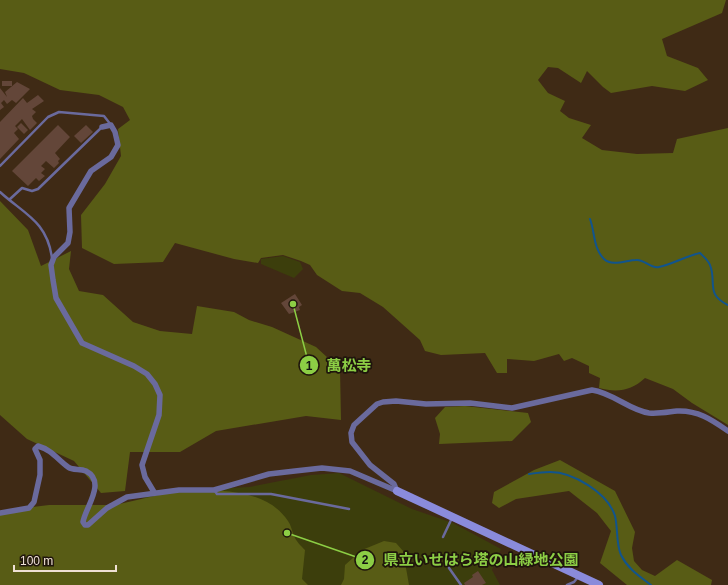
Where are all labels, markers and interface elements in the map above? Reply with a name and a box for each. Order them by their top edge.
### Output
callout: 萬松寺 [299,352,380,379]
text: 萬松寺 [326,357,372,374]
text: 1 [306,359,313,373]
scale bar [14,547,116,573]
callout: 県立いせはら塔の山緑地公園 [355,547,586,574]
text: 県立いせはら塔の山緑地公園 [383,551,579,568]
text: 2 [362,553,369,567]
text: 100 m [20,554,53,568]

